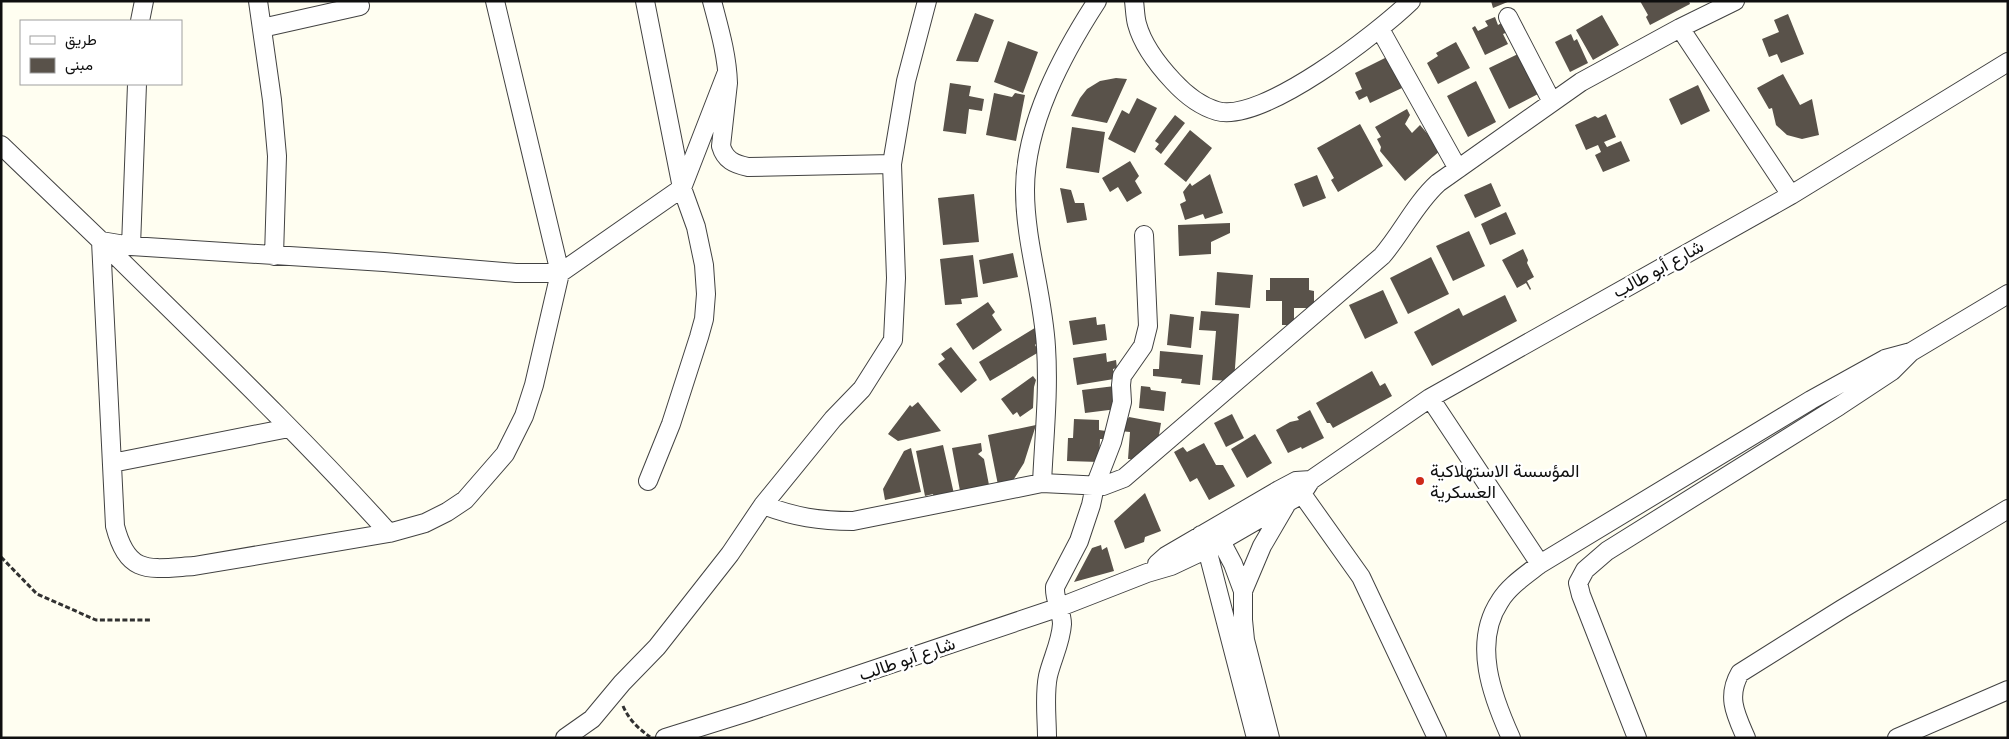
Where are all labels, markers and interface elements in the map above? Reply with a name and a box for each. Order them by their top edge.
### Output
legend [20,20,182,85]
text: طريق [65,29,97,50]
text: مبنى [65,54,93,75]
street label: شارع أبو طالب [1608,233,1708,304]
place label: المؤسسة الاستهلاكية العسكرية [1430,458,1579,504]
marker: المؤسسة الاستهلاكية العسكرية [1414,475,1426,487]
street label: شارع أبو طالب [855,630,958,687]

